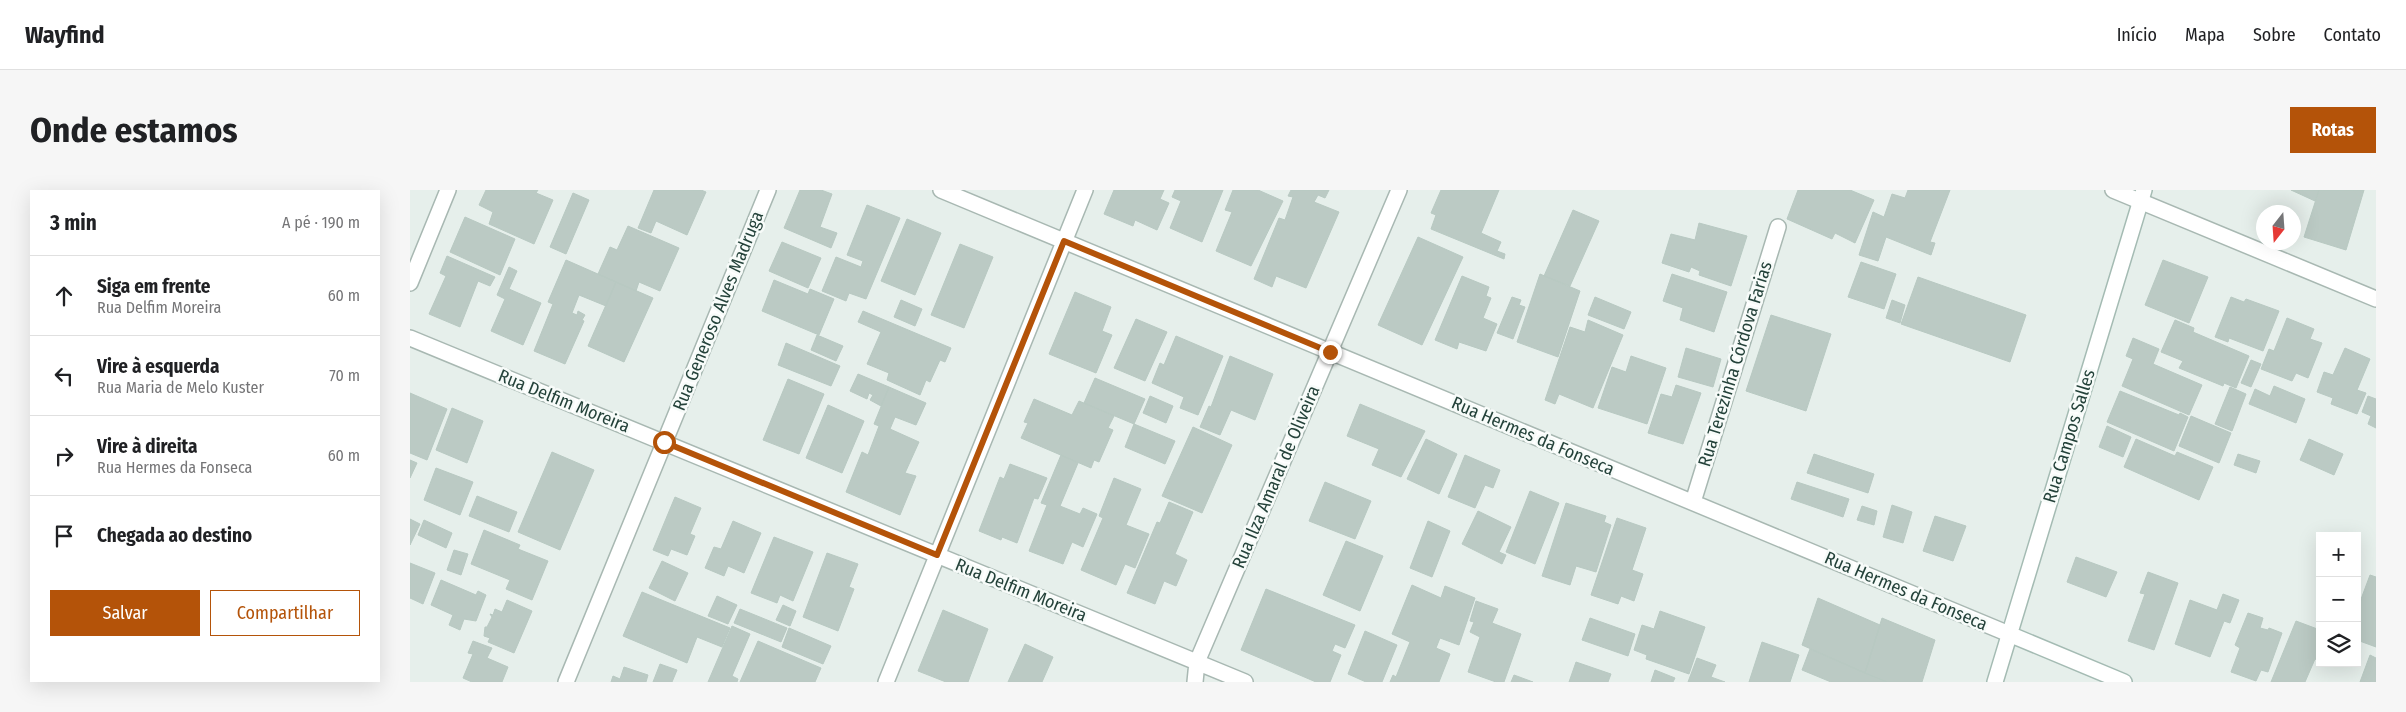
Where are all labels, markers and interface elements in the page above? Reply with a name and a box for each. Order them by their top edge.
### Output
text: Wayfind [25,21,105,49]
text: Início [2117,24,2157,46]
text: Mapa [2185,24,2225,46]
text: Sobre [2253,24,2296,46]
text: Contato [2324,24,2381,46]
button: Rotas [2290,107,2376,153]
text: Onde estamos [30,109,238,151]
north arrow [2256,205,2301,250]
street label: Rua Generoso Alves Madruga [668,208,768,414]
text: 3 min [50,210,97,236]
text: A pé · 190 m [282,213,360,232]
street label: Rua Terezinha Córdova Farias [1693,258,1777,469]
text: Siga em frente [97,275,211,298]
icon: ahead [50,282,78,310]
text: 60 m [328,286,360,305]
text: Rua Delfim Moreira [97,298,221,317]
route end [1319,341,1342,364]
text: Vire à esquerda [97,355,219,378]
icon: left [50,362,78,390]
street label: Rua Delfim Moreira [495,365,633,437]
text: 70 m [329,366,360,385]
street label: Rua Campos Salles [2038,366,2100,505]
text: Rua Maria de Melo Kuster [97,378,264,397]
street label: Rua Ilza Amaral de Oliveira [1227,382,1325,572]
street label: Rua Hermes da Fonseca [1448,392,1618,480]
route start [653,431,676,454]
text: Vire à direita [97,435,198,458]
icon: right [50,442,78,470]
text: 60 m [328,446,360,465]
text: Rua Hermes da Fonseca [97,458,252,477]
icon: arrive [50,522,78,550]
text: Chegada ao destino [97,524,252,547]
map controls [2316,532,2361,667]
button: + [2316,532,2361,577]
street label: Rua Hermes da Fonseca [1821,547,1991,635]
street label: Rua Delfim Moreira [952,554,1090,626]
button: − [2316,577,2361,622]
button: Salvar [50,590,200,636]
button: Compartilhar [210,590,360,636]
button: layers [2316,622,2361,667]

